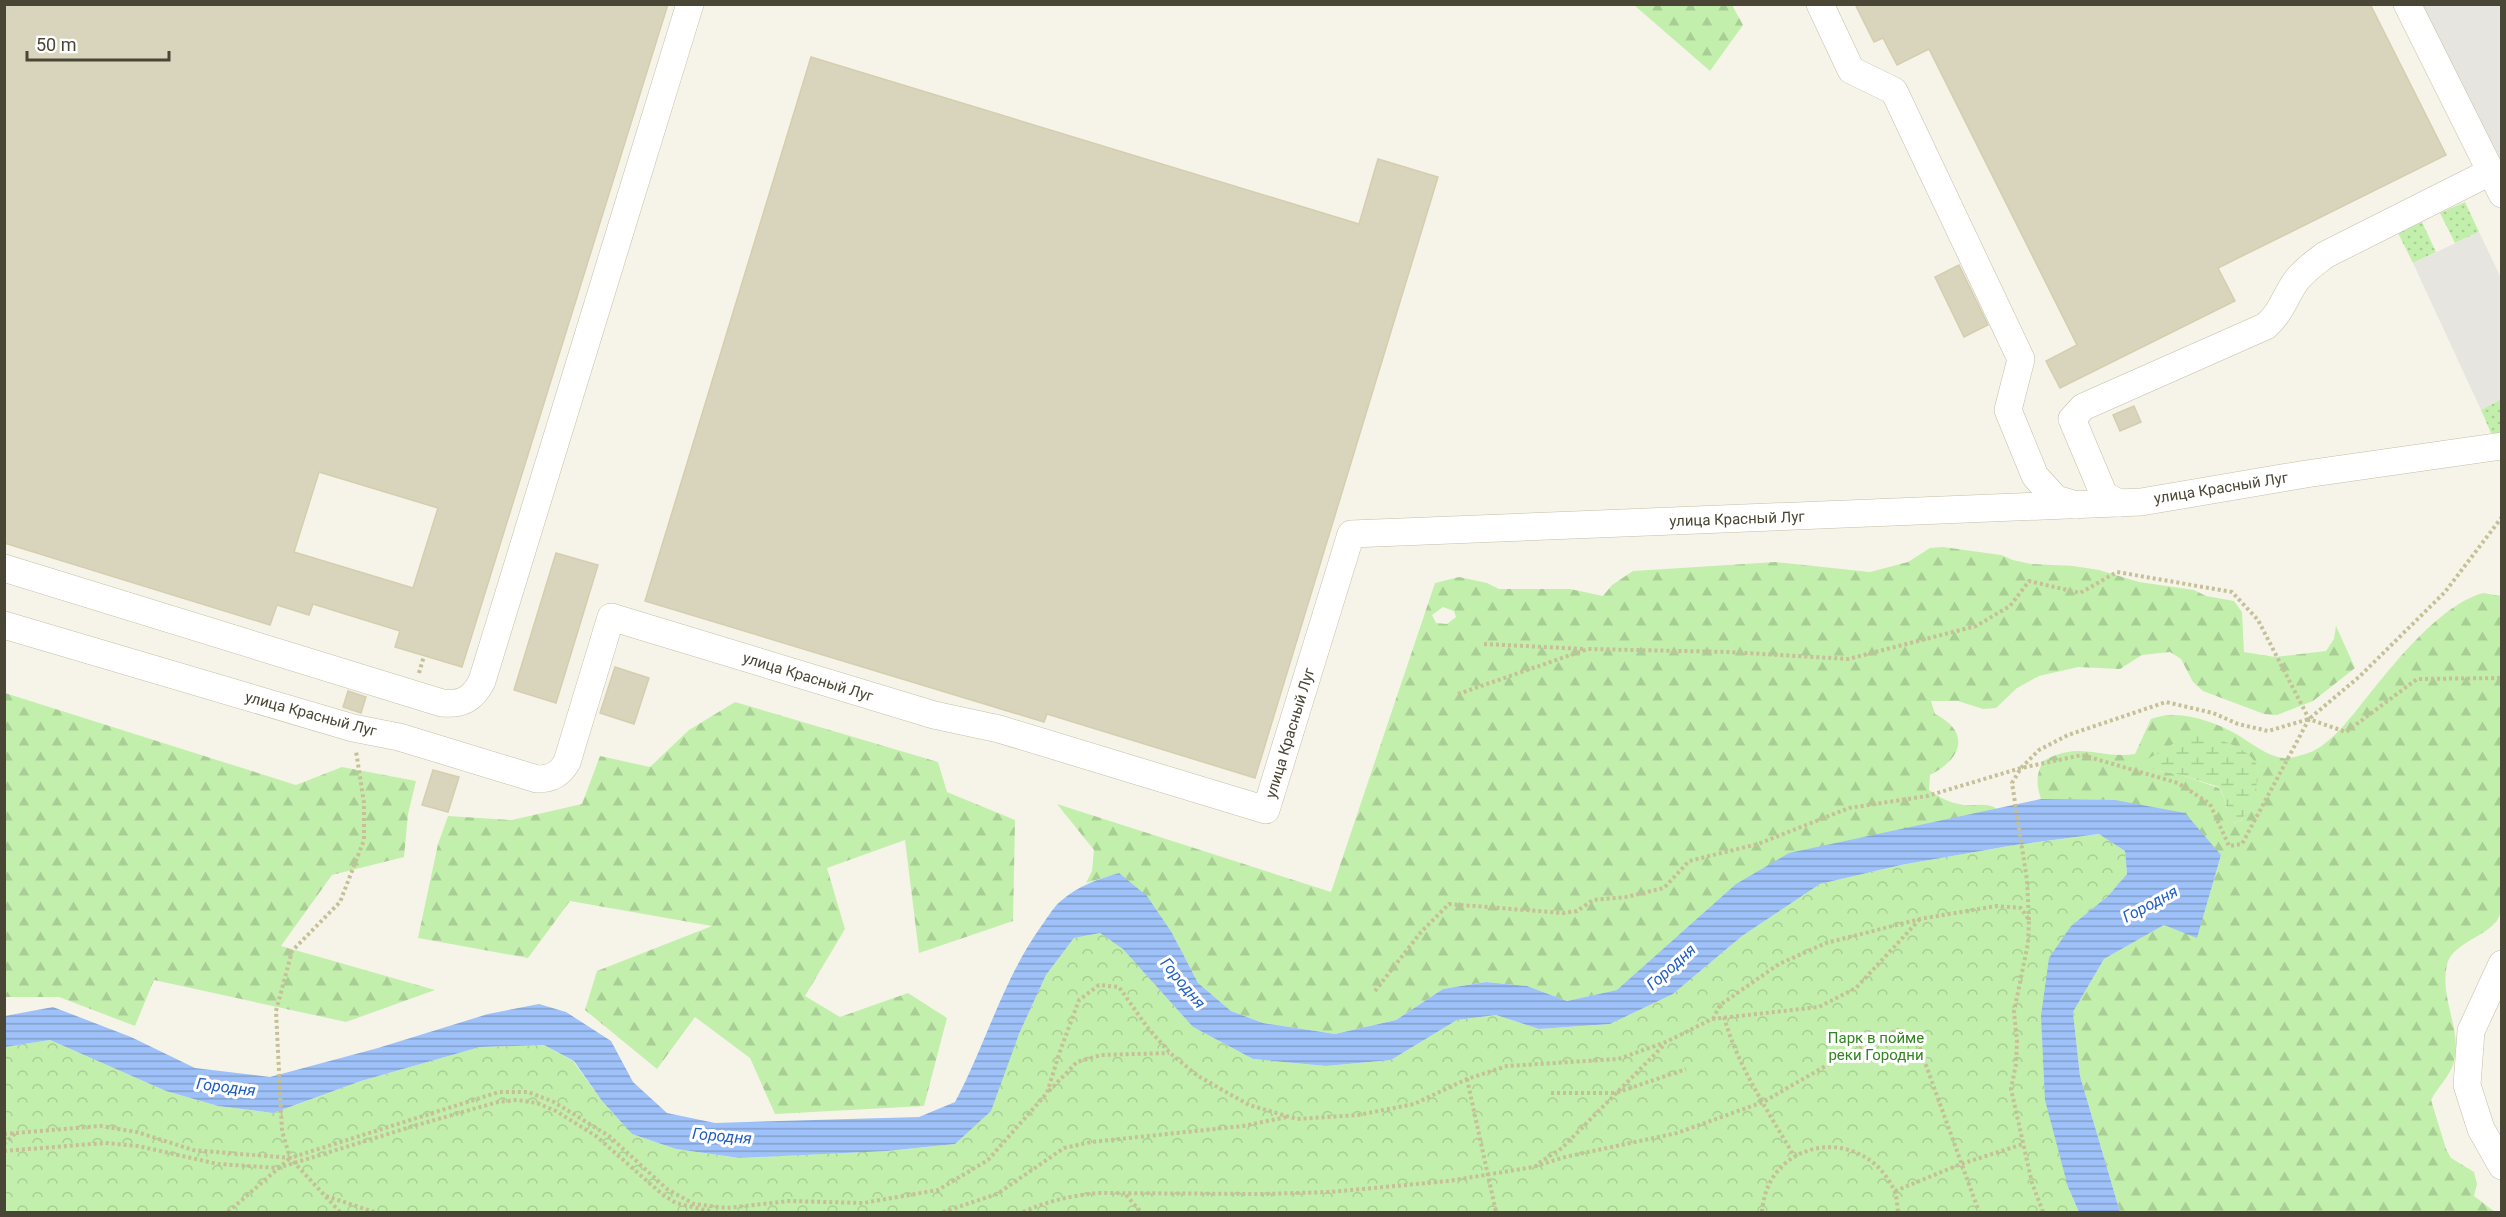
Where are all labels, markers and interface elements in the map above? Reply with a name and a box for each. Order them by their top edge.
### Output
scale bar [27,24,170,62]
text: 50 m [36,34,76,55]
street label: улица Красный Луг [2153,468,2290,507]
street label: улица Красный Луг [1669,508,1806,530]
street label: улица Красный Луг [741,649,876,706]
street label: улица Красный Луг [1262,665,1319,800]
street label: улица Красный Луг [243,688,379,740]
water label: Городня [2119,882,2181,926]
water label: Городня [1642,940,1700,994]
water label: Городня [1156,954,1210,1012]
park label: Парк в пойме реки Городни [1828,1029,1924,1064]
water label: Городня [195,1074,257,1100]
water label: Городня [691,1124,753,1148]

